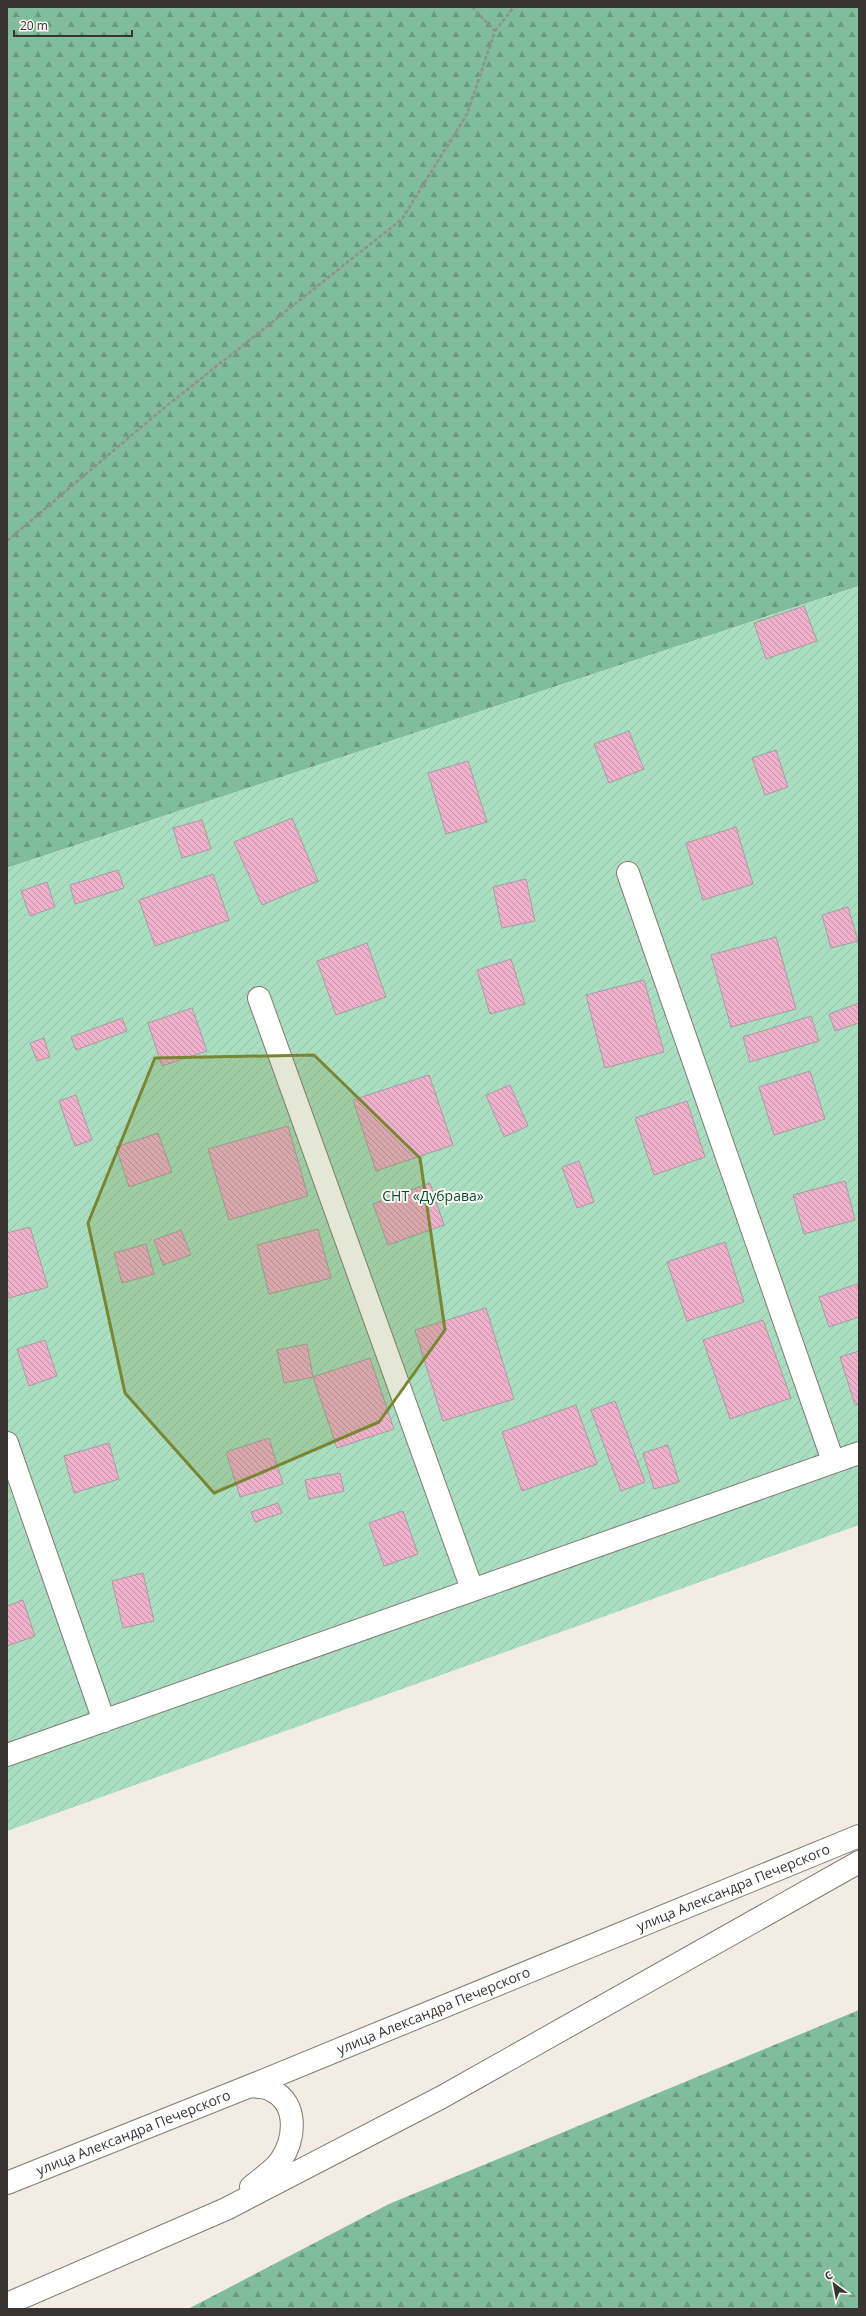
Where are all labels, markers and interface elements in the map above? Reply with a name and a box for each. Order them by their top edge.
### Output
scale bar [14,12,132,38]
text: 20 m [20,17,48,34]
park label: СНТ «Дубрава» [382,1186,484,1205]
street label: улица Александра Печерского [633,1839,833,1935]
street label: улица Александра Печерского [334,1962,533,2058]
street label: улица Александра Печерского [33,2085,233,2179]
north arrow [814,2264,854,2304]
text: С [821,2267,835,2283]

